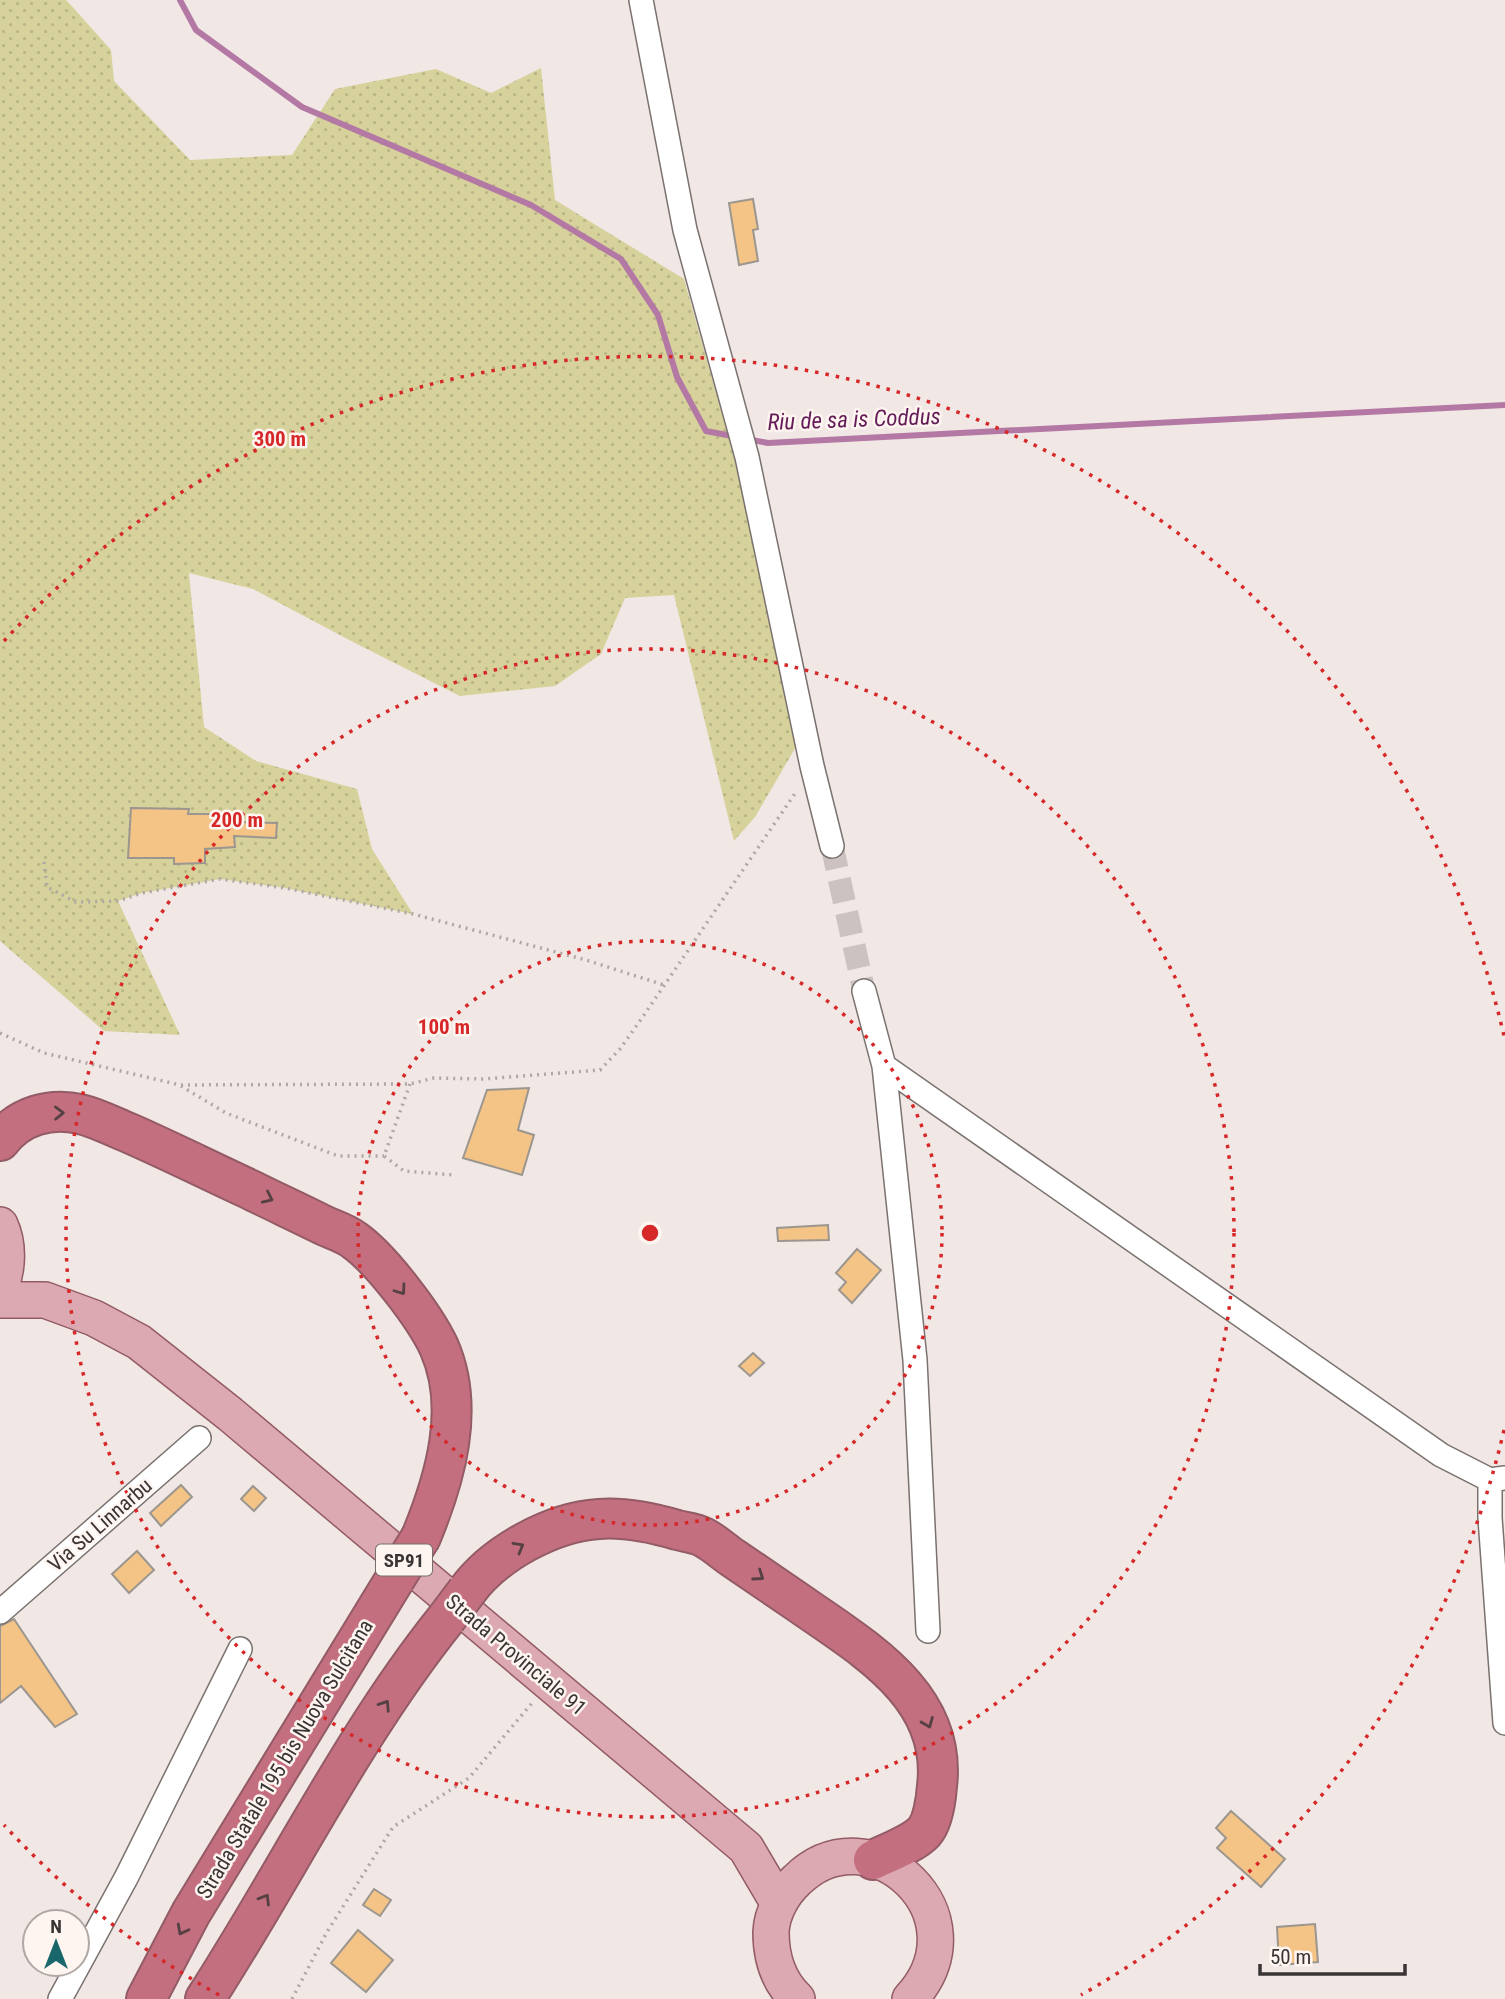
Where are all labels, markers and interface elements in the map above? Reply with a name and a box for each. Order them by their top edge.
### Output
water label: Riu de sa is Coddus [767,403,941,436]
text: 300 m [254,427,306,451]
text: 200 m [211,808,263,832]
text: 100 m [418,1015,470,1039]
one-way arrow [54,1105,65,1121]
one-way arrow [261,1190,273,1204]
centre of rings [638,1221,662,1245]
one-way arrow [393,1282,405,1295]
street label: Via Su Linnarbu [43,1473,157,1577]
one-way arrow [512,1543,525,1556]
road number: SP91 [376,1544,432,1576]
one-way arrow [751,1568,764,1580]
street label: Strada Provinciale 91 [441,1589,591,1721]
street label: Strada Statale 195 bis Nuova Sulcitana [192,1615,378,1903]
one-way arrow [377,1700,390,1713]
one-way arrow [920,1716,934,1728]
one-way arrow [257,1893,270,1906]
north arrow [21,1908,91,1978]
text: N [50,1915,62,1938]
one-way arrow [177,1923,190,1935]
scale bar [1260,1932,1405,1976]
text: 50 m [1270,1945,1311,1969]

